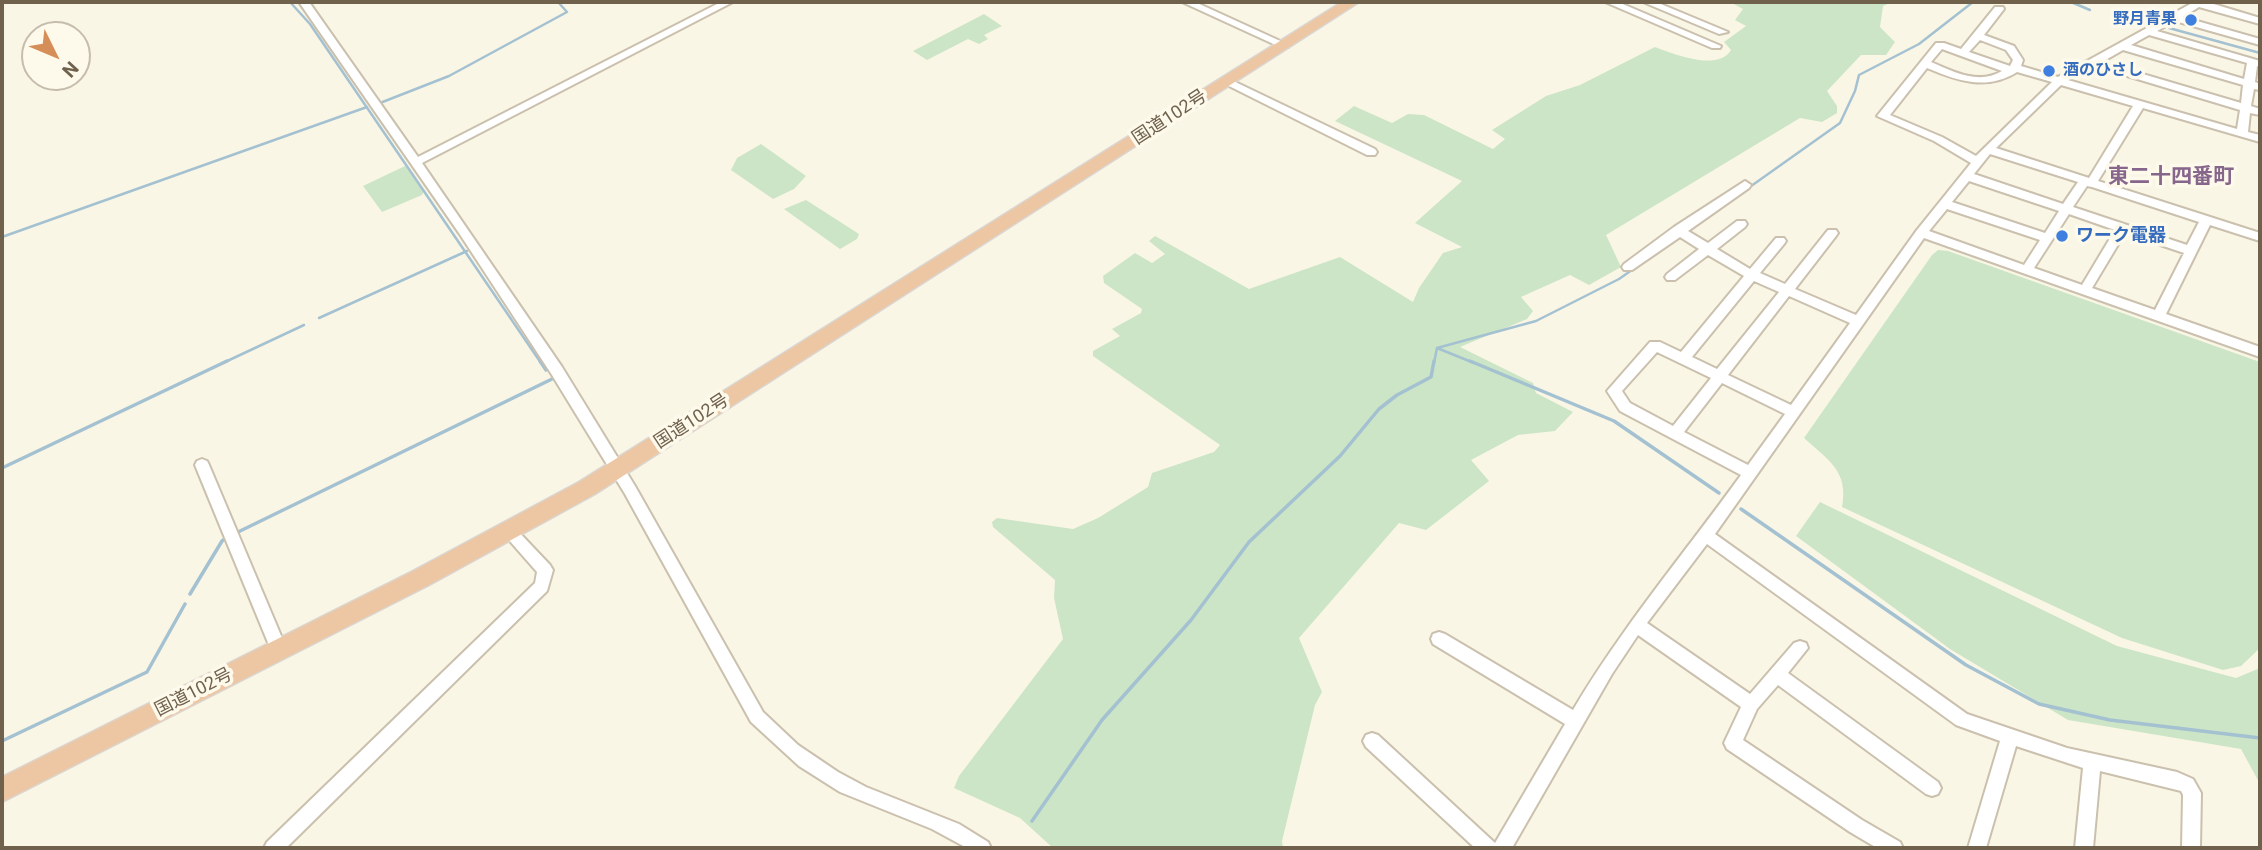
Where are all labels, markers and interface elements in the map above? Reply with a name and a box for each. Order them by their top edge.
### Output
place label: 野月青果 [2113,10,2177,30]
marker: 野月青果 [2183,12,2199,28]
north arrow [21,21,91,91]
text: N [57,57,83,82]
place label: 酒のひさし [2063,61,2143,81]
marker: 酒のひさし [2041,63,2057,79]
street label: 国道102号 [1129,86,1211,150]
district label: 東二十四番町 [2108,165,2234,191]
place label: ワーク電器 [2076,225,2166,247]
marker: ワーク電器 [2054,228,2070,244]
street label: 国道102号 [651,390,733,454]
street label: 国道102号 [152,664,236,722]

